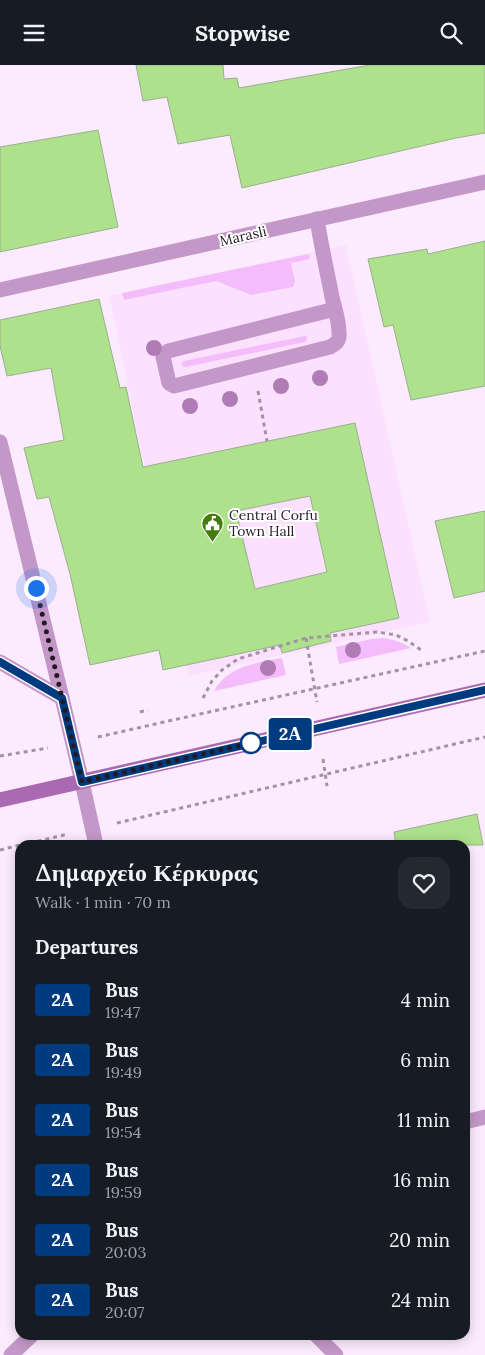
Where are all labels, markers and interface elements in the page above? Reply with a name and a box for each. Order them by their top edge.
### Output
icon: menu [20,19,48,47]
text: Stopwise [195,19,290,47]
icon: search [437,19,465,47]
street label: Marasli [218,222,268,250]
place label: Central Corfu Town Hall [229,506,318,540]
public building icon: Central Corfu Town Hall [201,511,225,542]
your location [24,576,49,601]
line badge: 2Α [268,718,312,750]
text: 2Α [279,722,301,745]
unlabelled marker [240,732,262,754]
text: Δημαρχείο Κέρκυρας [35,857,257,888]
button: heart [398,857,450,909]
text: Walk · 1 min · 70 m [35,892,171,912]
text: Departures [35,935,138,959]
text: Bus [105,978,138,1002]
text: 2Α [51,988,74,1011]
text: 4 min [401,988,450,1012]
text: 19:47 [105,1002,140,1022]
text: Bus [105,1038,138,1062]
text: 2Α [51,1048,74,1071]
text: 6 min [400,1048,450,1072]
text: 19:49 [105,1062,142,1082]
text: Bus [105,1098,138,1122]
text: 2Α [51,1108,74,1131]
text: 11 min [397,1108,450,1132]
text: 19:54 [105,1122,141,1142]
text: Bus [105,1158,138,1182]
text: 2Α [51,1168,74,1191]
text: 16 min [393,1168,450,1192]
text: 19:59 [105,1182,142,1202]
text: Bus [105,1218,138,1242]
text: 2Α [51,1228,74,1251]
text: 20 min [389,1228,450,1252]
text: 20:03 [105,1242,146,1262]
text: Bus [105,1278,138,1302]
text: 2Α [51,1288,74,1311]
text: 24 min [391,1288,450,1312]
text: 20:07 [105,1302,145,1322]

